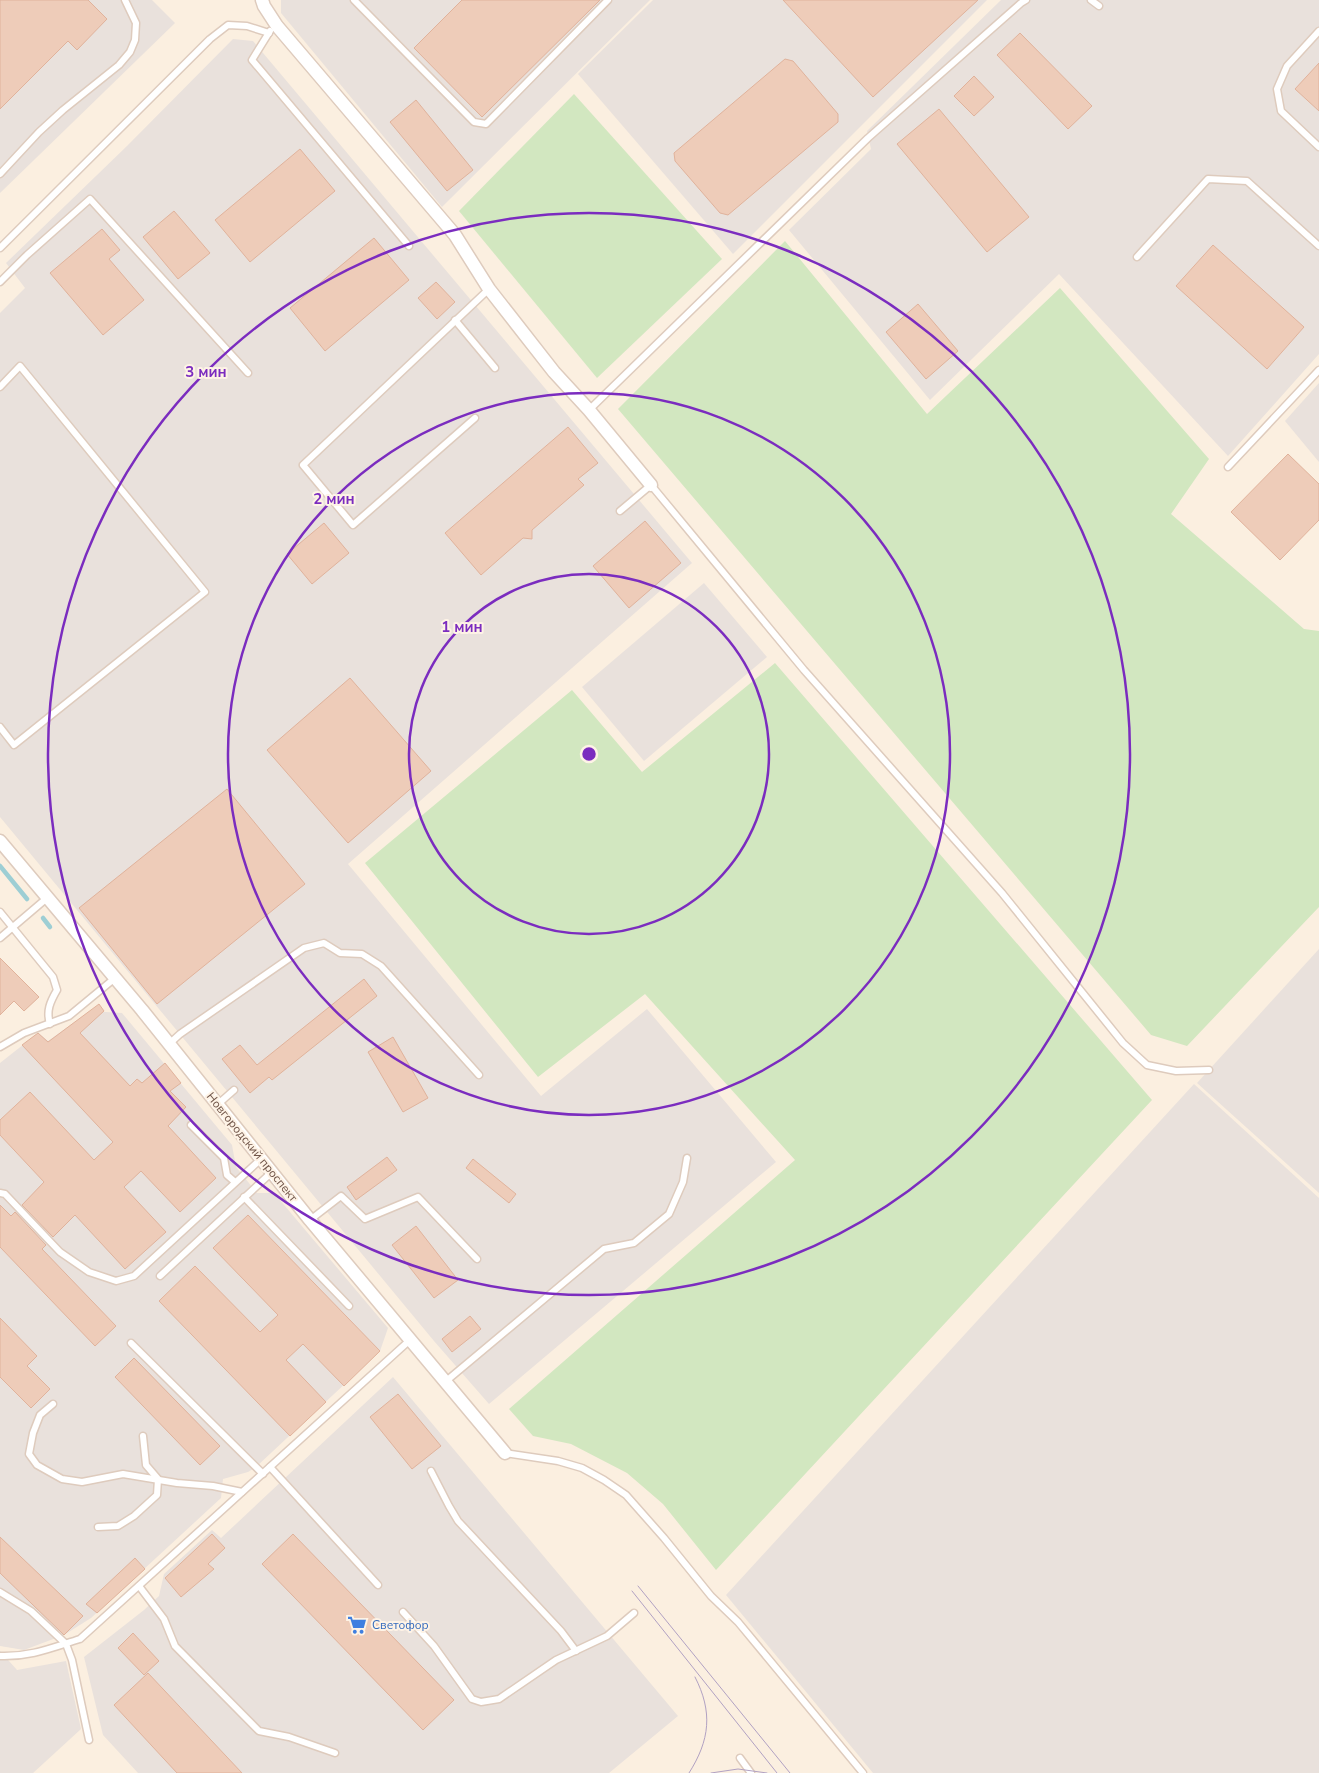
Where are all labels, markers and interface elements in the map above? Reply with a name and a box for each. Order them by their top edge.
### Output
text: 3 мин [185,362,227,382]
text: 2 мин [313,489,355,509]
text: 1 мин [441,617,483,637]
centre of rings [580,745,598,763]
street label: Новгородский проспект [203,1089,302,1206]
supermarket icon: Светофор [346,1614,368,1636]
place label: Светофор [372,1617,429,1633]

